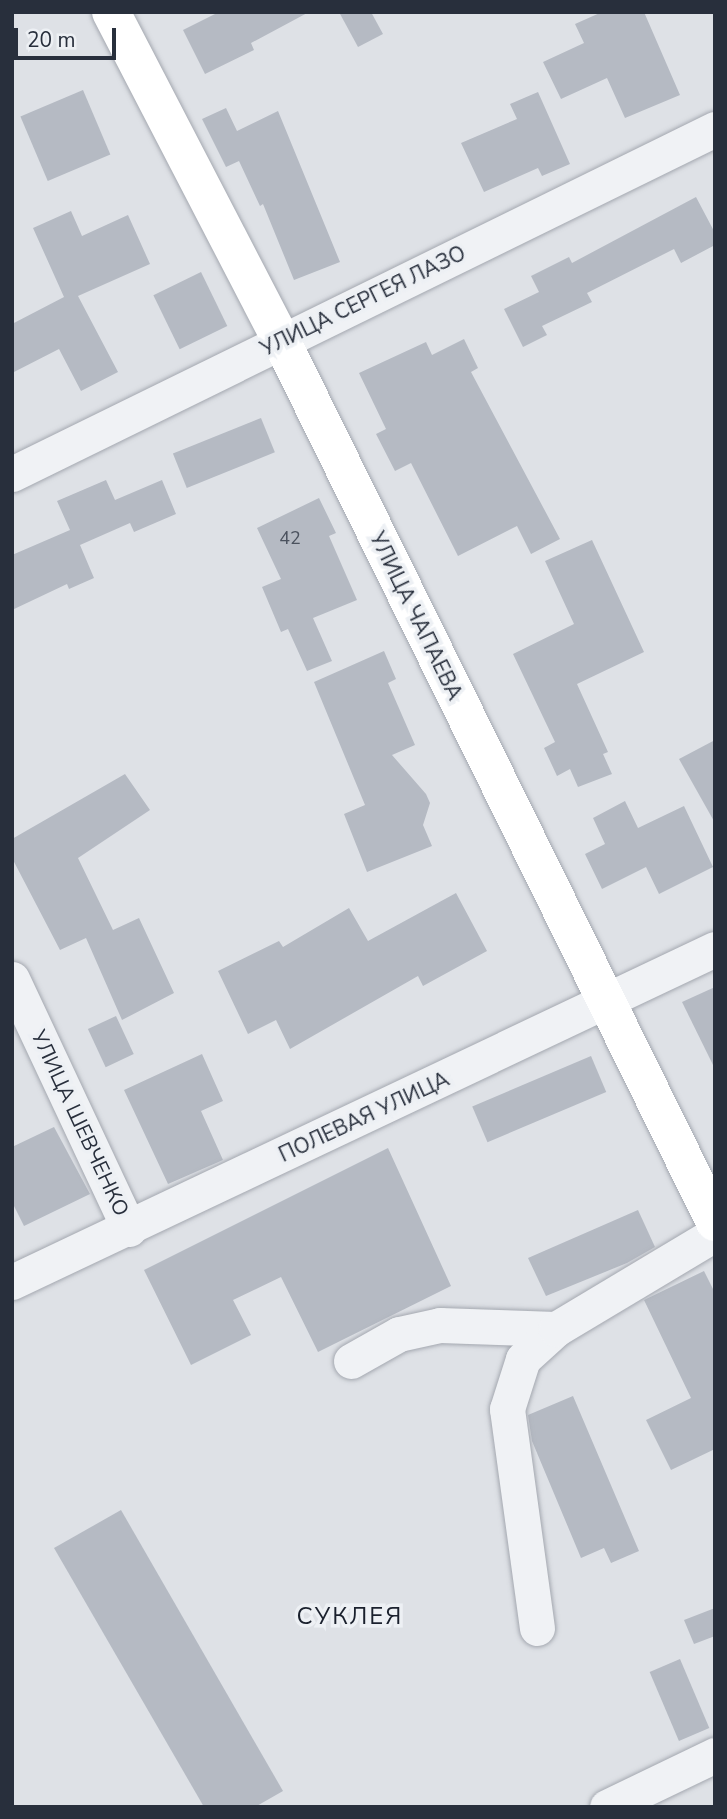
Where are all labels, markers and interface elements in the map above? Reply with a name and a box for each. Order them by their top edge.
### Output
scale bar [18,14,119,58]
text: 20 m [27,26,76,54]
street label: УЛИЦА СЕРГЕЯ ЛАЗО [256,240,470,362]
house number: 42 [279,527,301,549]
street label: УЛИЦА ЧАПАЕВА [364,528,468,704]
street label: УЛИЦА ШЕВЧЕНКО [26,1026,134,1220]
street label: ПОЛЕВАЯ УЛИЦА [275,1066,453,1168]
district label: СУКЛЕЯ [297,1603,403,1631]

